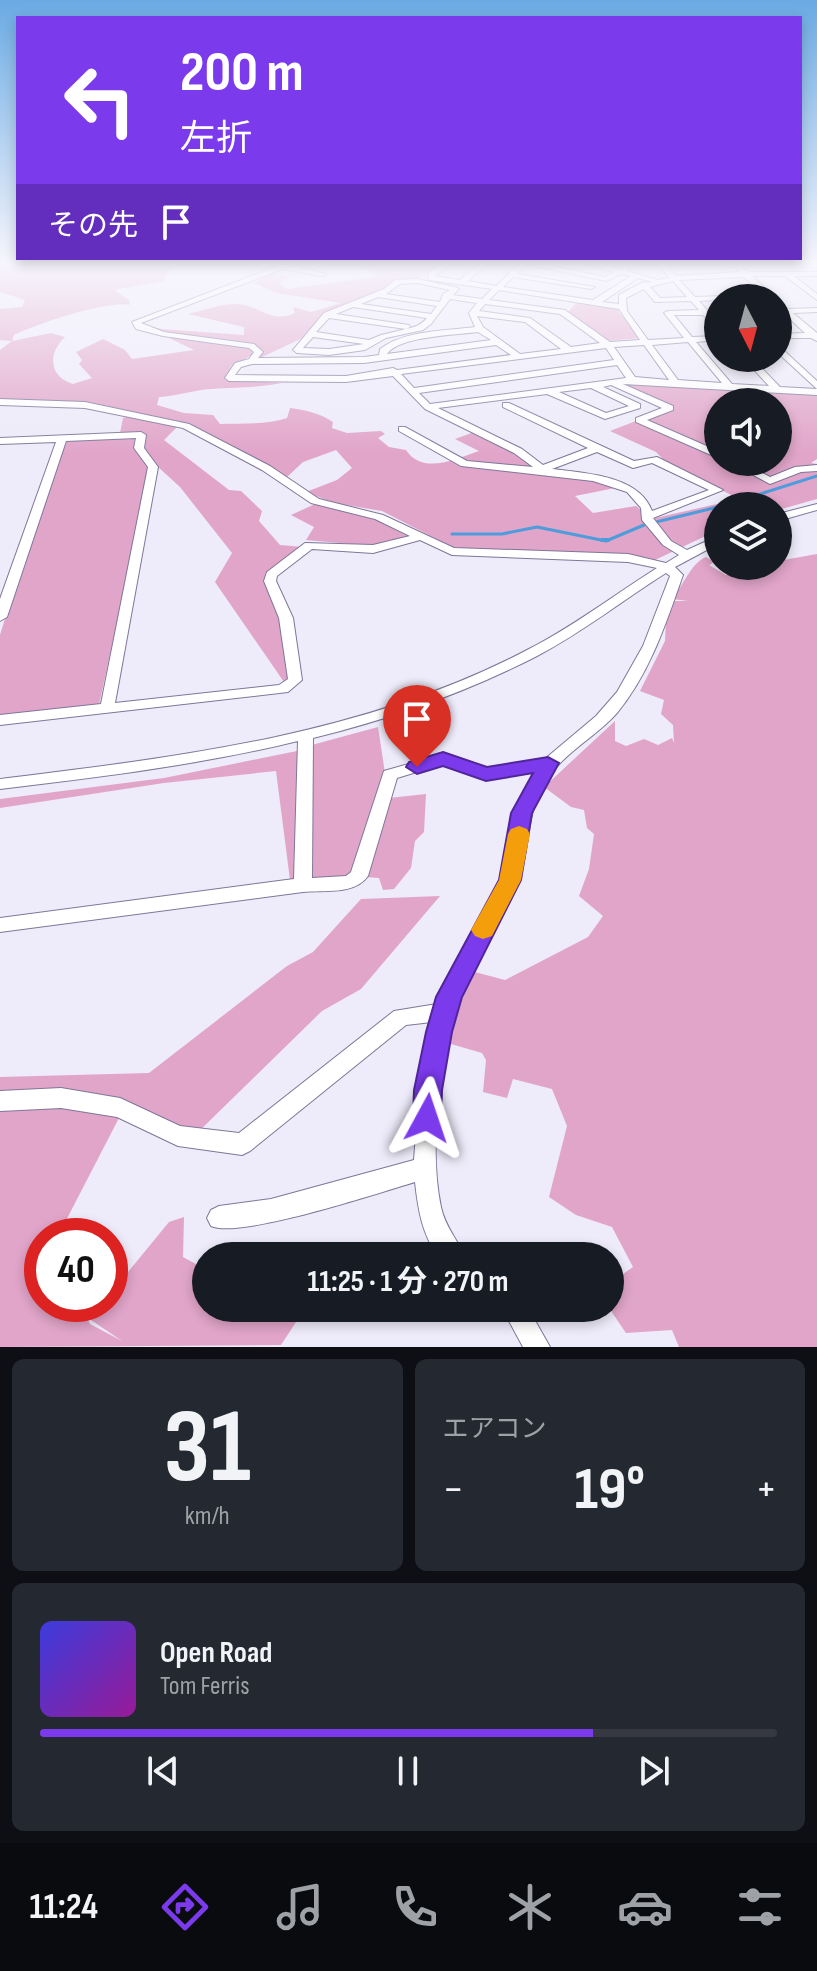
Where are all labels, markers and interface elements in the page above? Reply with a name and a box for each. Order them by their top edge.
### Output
text: 200 m [180,40,304,107]
icon: left [48,48,152,152]
text: 左折 [180,118,252,161]
icon: arrive [154,200,198,244]
text: その先 [48,208,138,244]
north arrow [704,284,792,372]
map controls [704,284,792,580]
button: sound [704,388,792,476]
button: layers [704,492,792,580]
pin [383,685,451,767]
icon: arrive [395,697,439,741]
position arrow [385,1076,469,1160]
speed limit sign: 40 [24,1218,128,1322]
text: 11:25 · 1 分 · 270 m [308,1264,509,1300]
text: 31 [164,1386,251,1511]
text: エアコン [443,1414,547,1445]
text: 19° [574,1454,645,1526]
text: − [443,1463,464,1516]
text: + [755,1463,777,1516]
text: km/h [185,1501,230,1532]
text: Open Road [160,1635,272,1671]
text: Tom Ferris [160,1671,250,1702]
icon: previous [141,1749,185,1793]
icon: pause [386,1749,430,1793]
icon: next [632,1749,676,1793]
icon: directions [157,1879,213,1935]
icon: music [272,1879,328,1935]
icon: phone [387,1879,443,1935]
icon: climate [502,1879,558,1935]
icon: car [617,1879,673,1935]
icon: filters [732,1879,788,1935]
text: 11:24 [29,1886,98,1929]

